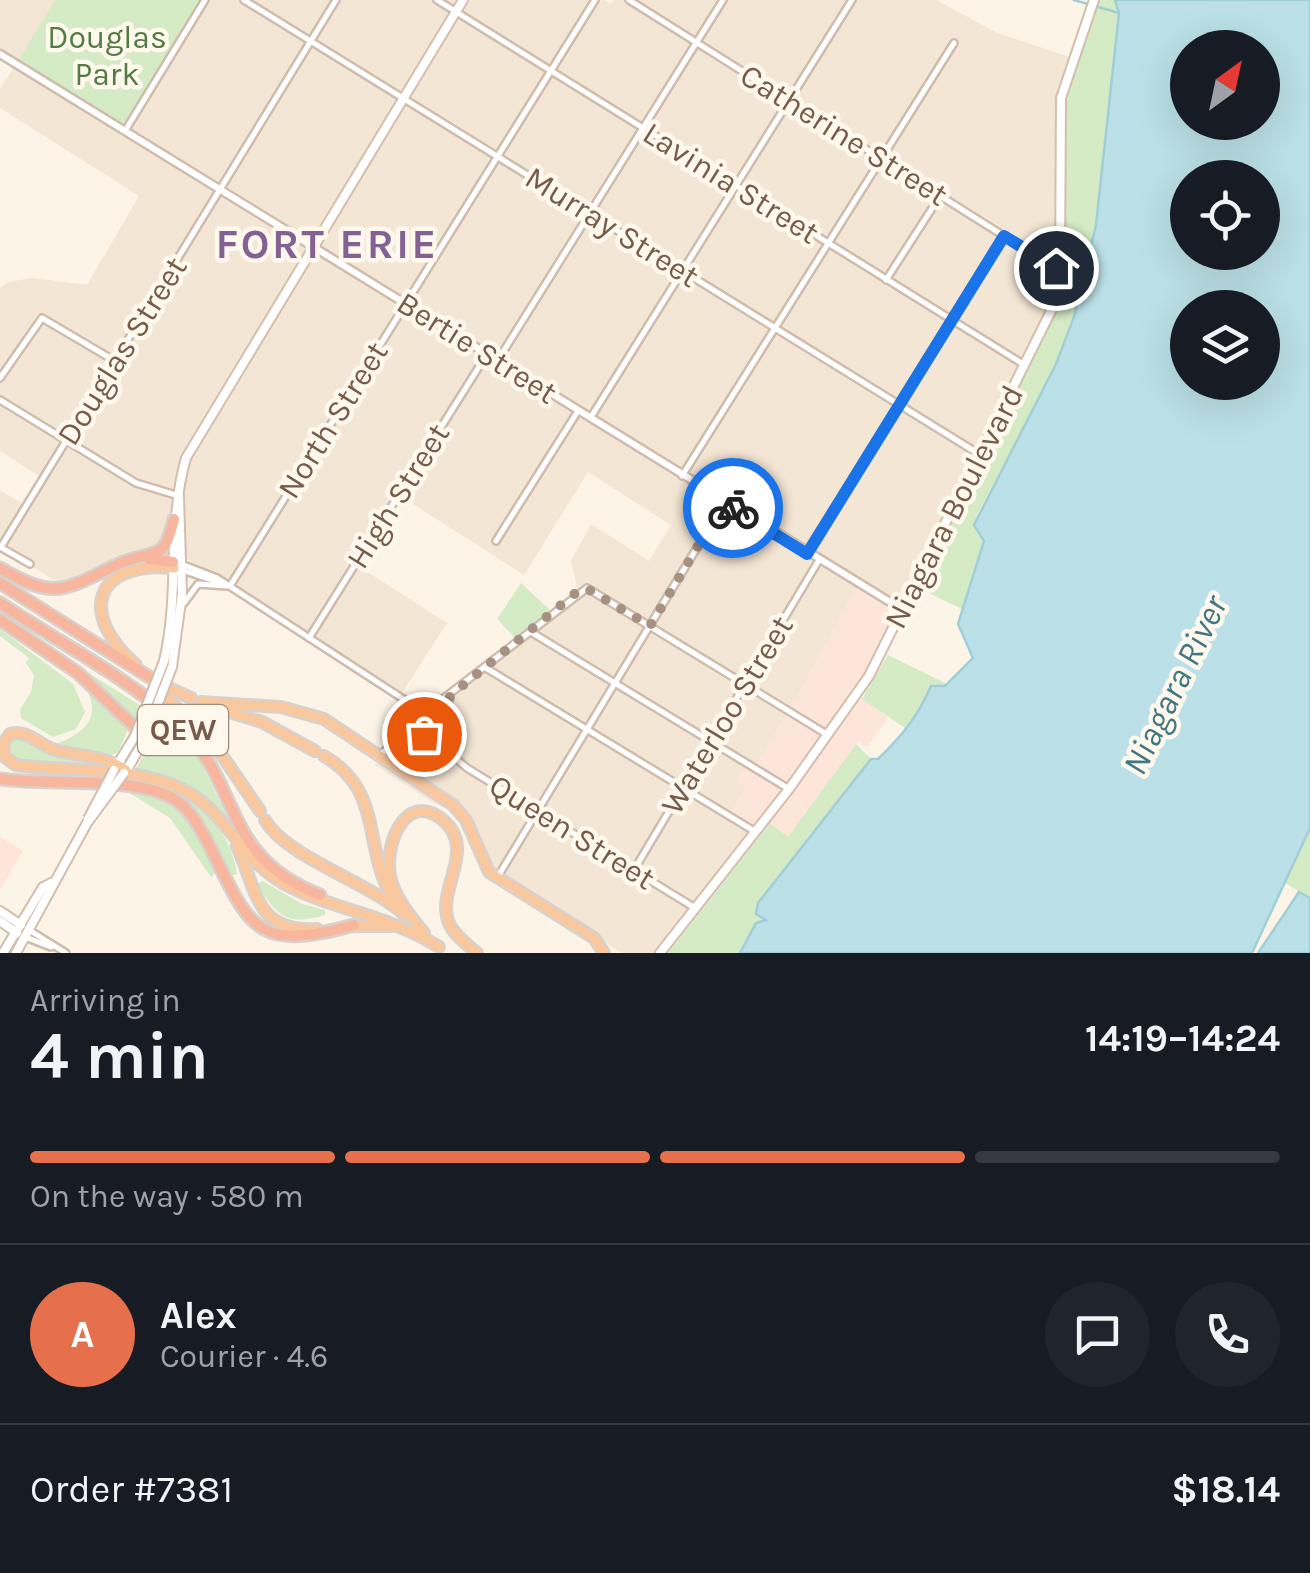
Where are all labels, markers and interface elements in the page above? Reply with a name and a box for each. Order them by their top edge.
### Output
park label: Douglas Park [47,19,167,93]
north arrow [1170,30,1280,140]
map controls [1170,30,1280,400]
street label: Catherine Street [734,56,954,214]
street label: Lavinia Street [636,114,826,252]
street label: Murray Street [518,159,706,295]
button: locate [1170,160,1280,270]
district label: FORT ERIE [215,219,439,269]
pin [1014,226,1099,311]
icon: home [1029,241,1084,296]
street label: Douglas Street [49,250,195,452]
street label: Bertie Street [390,284,564,412]
button: layers [1170,290,1280,400]
street label: North Street [270,335,396,505]
street label: Niagara Boulevard [877,379,1031,635]
street label: High Street [339,417,457,575]
courier [683,458,783,558]
icon: bike [706,481,761,536]
water label: Niagara River [1114,588,1236,781]
street label: Waterloo Street [653,609,801,821]
pin [382,692,467,777]
road number: QEW [138,705,228,755]
icon: bag [397,707,452,762]
street label: Queen Street [483,767,661,897]
text: Arriving in [30,982,181,1019]
text: 14:19–14:24 [1085,1016,1280,1061]
text: 4 min [30,1018,209,1094]
text: On the way · 580 m [30,1178,304,1215]
button: chat [1045,1282,1150,1387]
button: phone [1175,1282,1280,1387]
text: Alex [160,1293,237,1338]
text: A [71,1312,94,1357]
text: Courier · 4.6 [160,1338,328,1375]
text: Order #7381 [30,1467,233,1512]
text: $18.14 [1171,1467,1280,1512]

